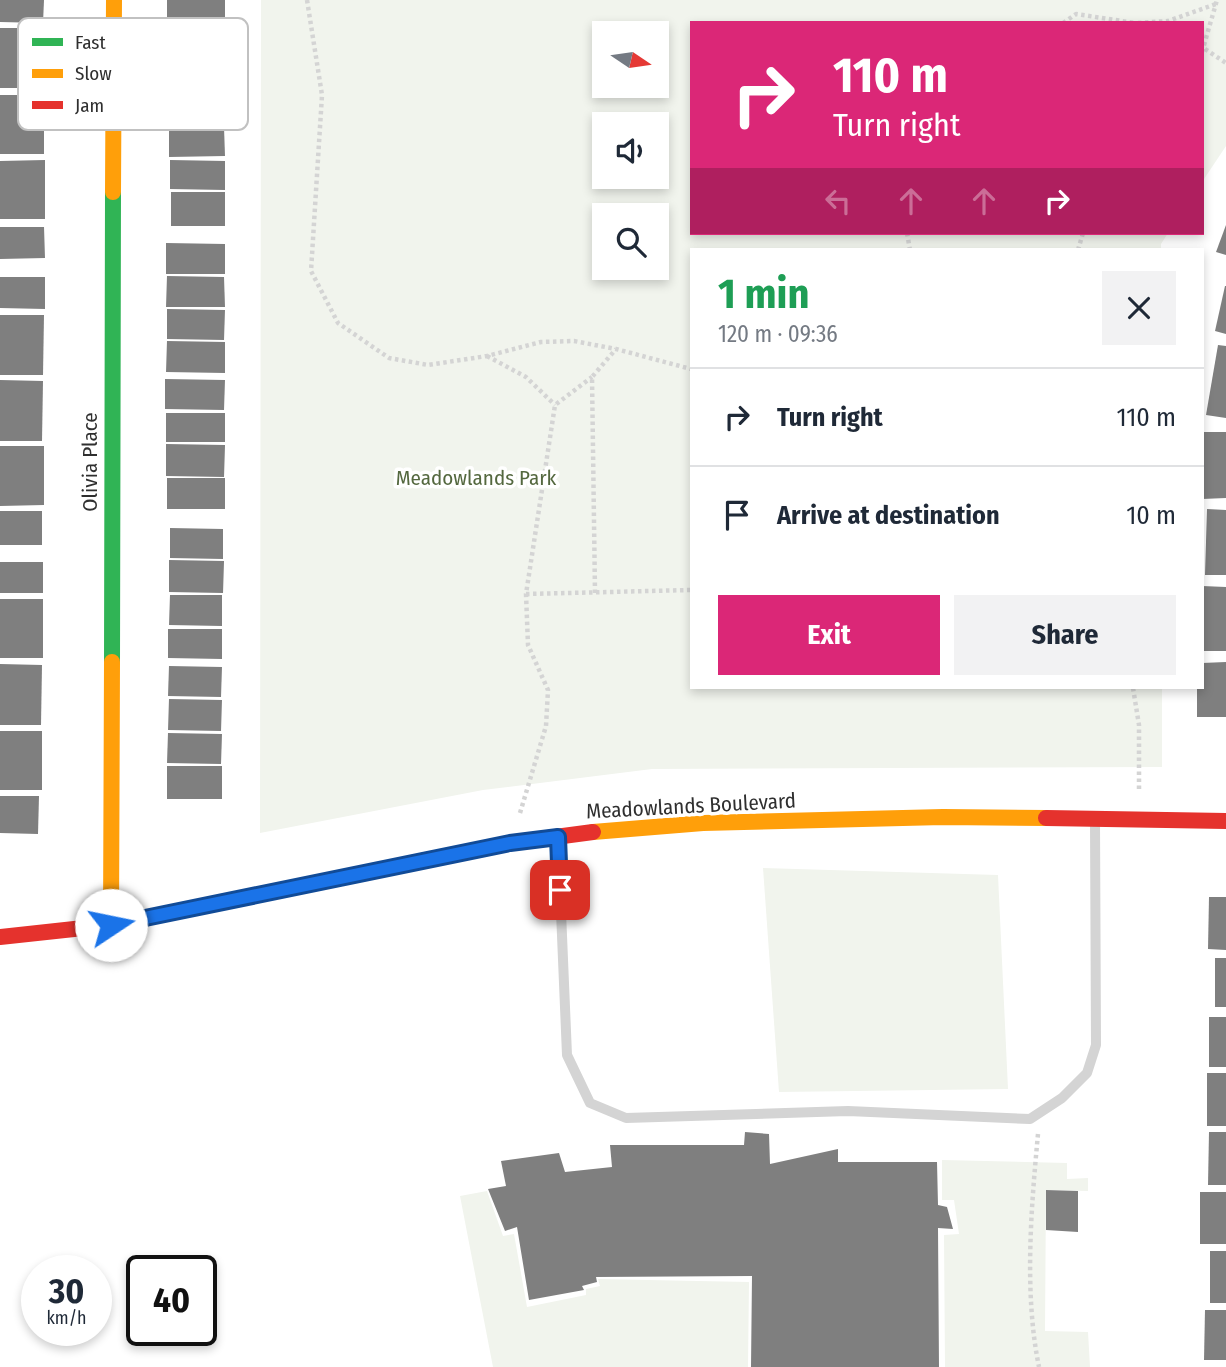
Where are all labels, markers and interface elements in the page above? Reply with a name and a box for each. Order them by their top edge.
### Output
legend [18,18,248,130]
north arrow [592,21,668,98]
map controls [592,21,669,280]
text: Fast [75,31,106,54]
text: 110 m [833,46,948,105]
icon: right [718,49,809,140]
text: Slow [75,62,112,85]
text: Jam [75,94,104,117]
text: Turn right [833,106,960,144]
button: sound [592,112,669,189]
icon: left [819,182,857,220]
icon: ahead [892,182,930,220]
icon: ahead [965,182,1003,220]
icon: right [1038,182,1076,220]
button: search [592,203,669,280]
text: 1 min [718,269,809,319]
button: close [1102,271,1176,345]
text: 120 m · 09:36 [718,320,838,348]
icon: right [718,398,756,436]
text: Turn right [777,402,883,433]
text: 110 m [1116,402,1176,433]
street label: Olivia Place [77,412,103,512]
park label: Meadowlands Park [396,465,557,491]
icon: arrive [718,496,756,534]
text: Arrive at destination [777,500,1000,531]
text: 10 m [1126,500,1176,531]
button: Exit [718,595,940,675]
button: Share [954,595,1176,675]
street label: Meadowlands Boulevard [585,788,797,824]
pin [530,860,590,920]
icon: arrive [541,871,579,909]
position arrow [74,888,148,962]
speed limit sign: 40 [126,1255,217,1346]
text: 30 [49,1270,84,1312]
text: km/h [46,1307,87,1329]

